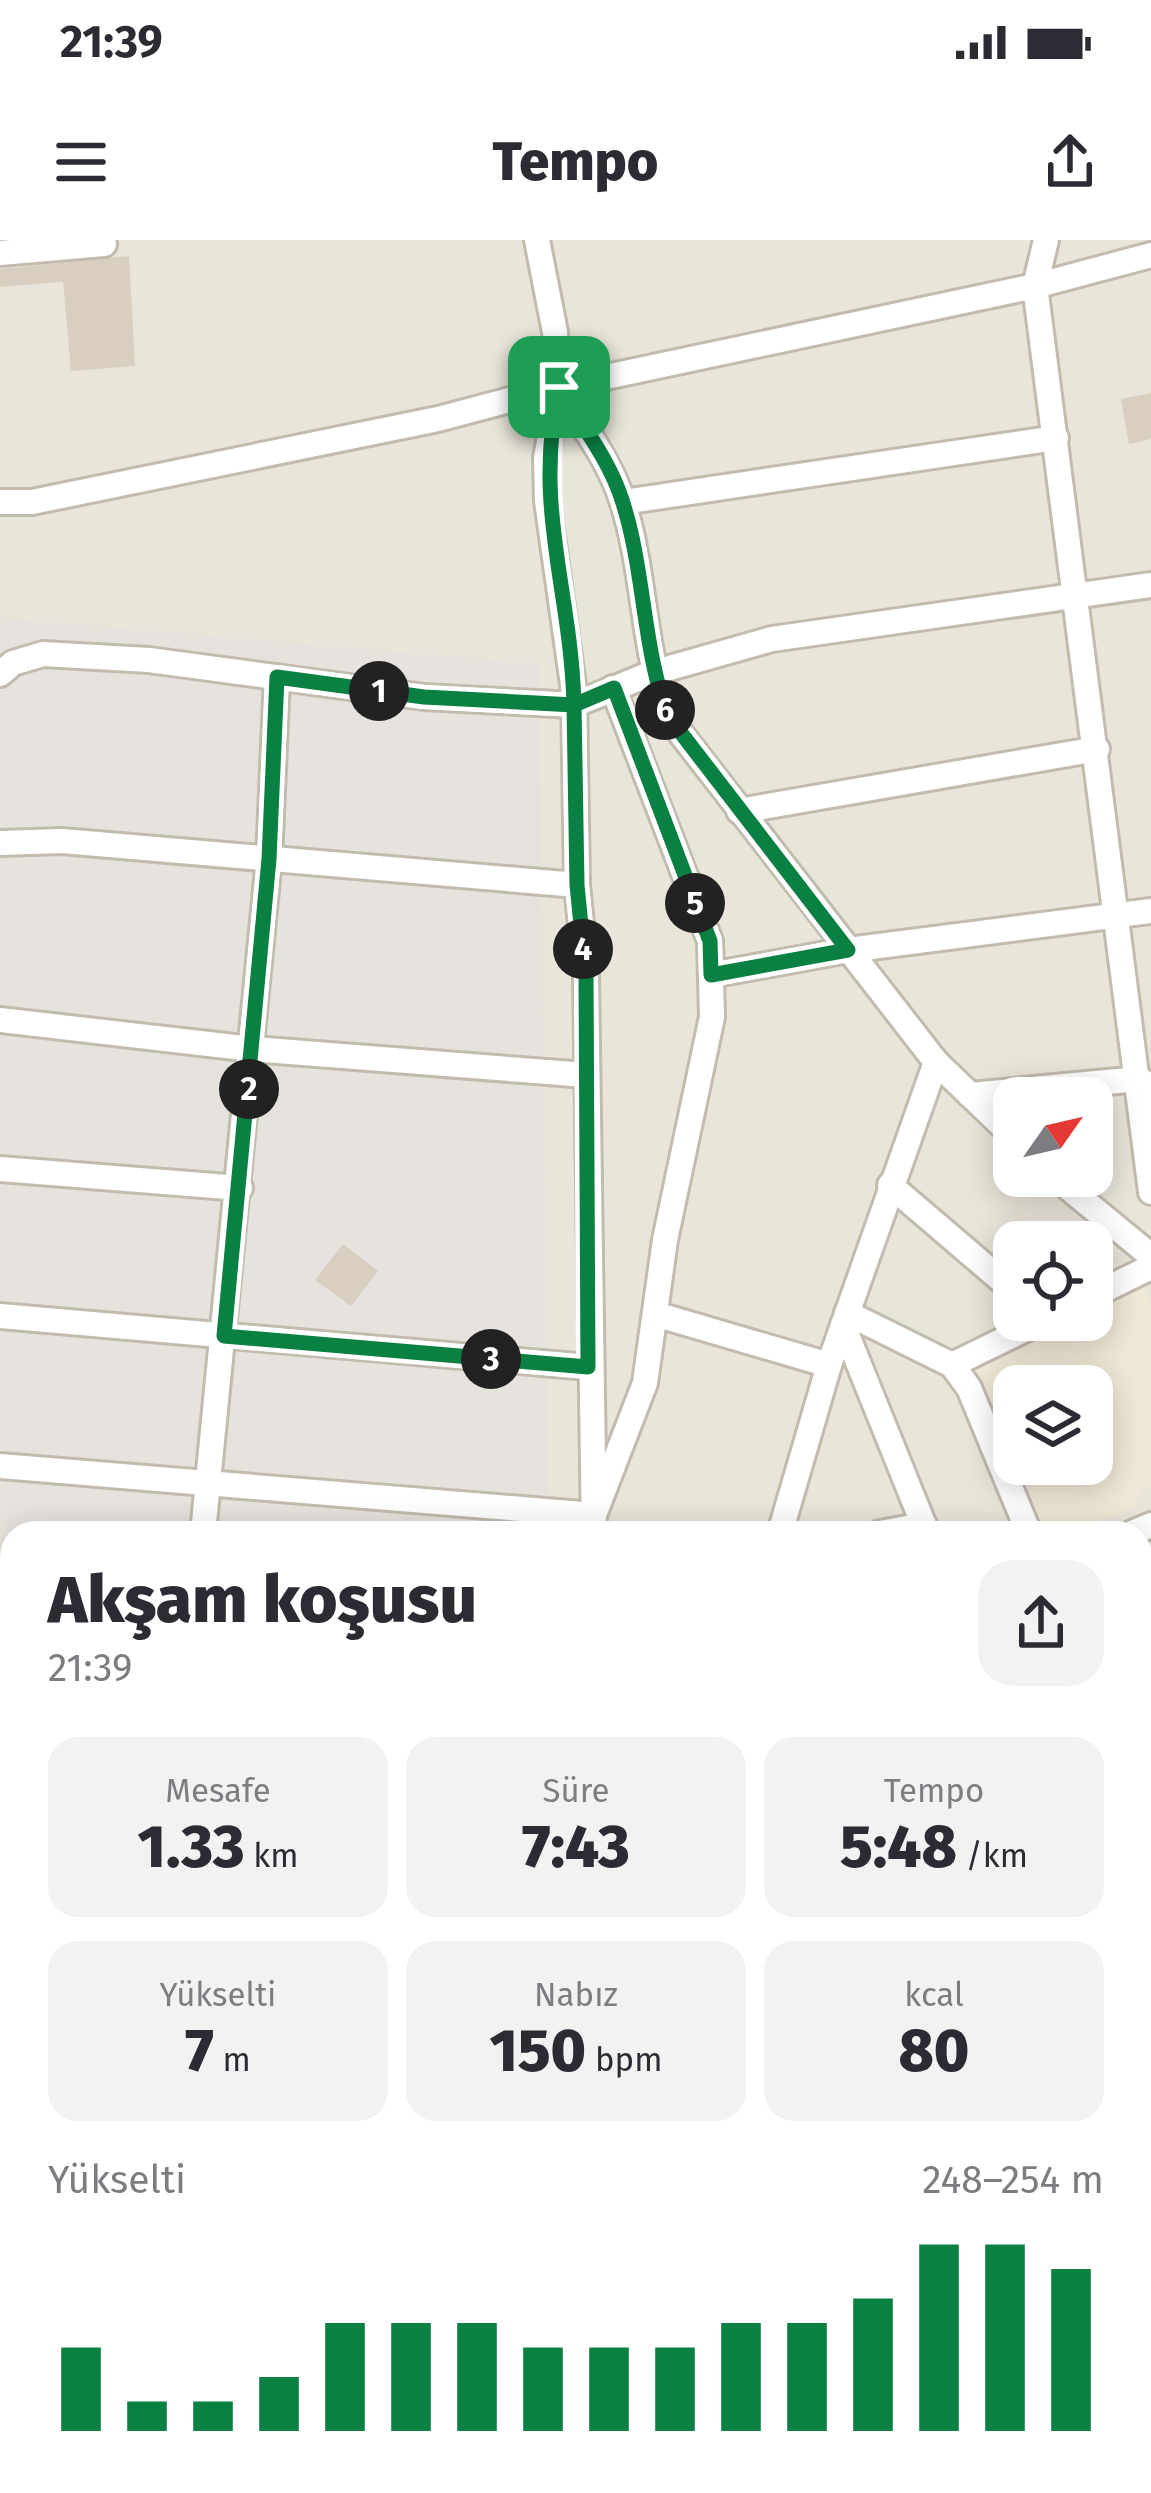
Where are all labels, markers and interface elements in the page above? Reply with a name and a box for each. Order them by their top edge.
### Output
text: 21:39 [60,15,163,69]
icon: menu [48,129,114,195]
icon: share [1037,129,1103,195]
text: Tempo [493,130,658,194]
pin [508,336,610,438]
icon: arrive [526,354,592,420]
pin: 1 [349,661,409,721]
text: 1 [371,671,387,711]
pin: 6 [635,680,695,740]
text: 6 [656,690,674,730]
pin: 5 [665,873,725,933]
text: 5 [686,883,704,923]
pin: 4 [553,919,613,979]
text: 4 [574,929,592,969]
pin: 2 [219,1059,279,1119]
text: 2 [240,1069,258,1109]
north arrow [993,1077,1113,1197]
map controls [993,1077,1113,1485]
button: locate [993,1221,1113,1341]
pin: 3 [461,1329,521,1389]
text: 3 [482,1339,500,1379]
button: layers [993,1365,1113,1485]
text: Akşam koşusu [48,1560,477,1639]
button: share [978,1560,1104,1686]
text: 21:39 [48,1645,132,1691]
text: Mesafe [165,1771,271,1811]
text: Süre [543,1771,609,1811]
text: Tempo [884,1771,984,1811]
text: 1.33 [138,1811,245,1883]
text: 7:43 [522,1811,630,1883]
text: 5:48 [840,1811,957,1883]
text: km [245,1836,298,1876]
text: /km [957,1836,1028,1876]
text: Yükselti [160,1975,276,2015]
text: Nabız [534,1975,618,2015]
text: kcal [904,1975,964,2015]
text: 7 [185,2015,214,2087]
text: 150 [489,2015,586,2087]
text: 80 [898,2015,970,2087]
text: m [214,2040,251,2080]
text: bpm [586,2040,663,2080]
text: Yükselti [48,2157,186,2203]
text: 248–254 m [922,2157,1104,2203]

